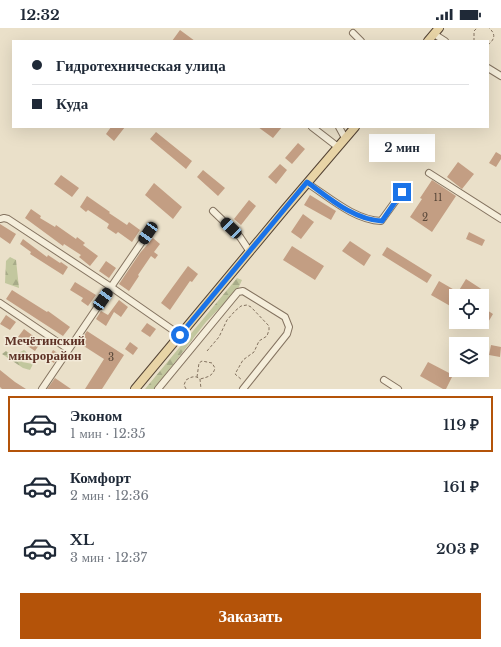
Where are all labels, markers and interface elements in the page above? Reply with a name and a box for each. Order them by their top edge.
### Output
text: 12:32 [20,5,60,24]
text: Гидротехническая улица [56,56,226,75]
text: Куда [56,94,88,113]
callout: 2 мин [369,134,435,162]
text: 2 мин [384,139,420,156]
route end [393,183,411,201]
house number: 11 [434,191,442,204]
house number: 2 [422,211,428,224]
car [218,215,244,241]
car [136,220,160,246]
car [91,286,115,312]
map controls [449,289,489,377]
button: locate [449,289,489,329]
route start [171,326,189,344]
district label: Мечётинский микрорайон [5,332,86,364]
button: layers [449,337,489,377]
house number: 3 [108,351,114,364]
icon: car [22,406,58,442]
text: Эконом [70,406,122,425]
text: 119 ₽ [443,415,479,434]
text: 1 мин · 12:35 [70,425,146,442]
icon: car [22,468,58,504]
text: Комфорт [70,468,131,487]
text: 161 ₽ [443,477,479,496]
text: 2 мин · 12:36 [70,487,149,504]
icon: car [22,530,58,566]
text: XL [70,530,94,549]
text: 203 ₽ [436,539,479,558]
text: 3 мин · 12:37 [70,549,147,566]
button: Заказать [20,593,481,639]

